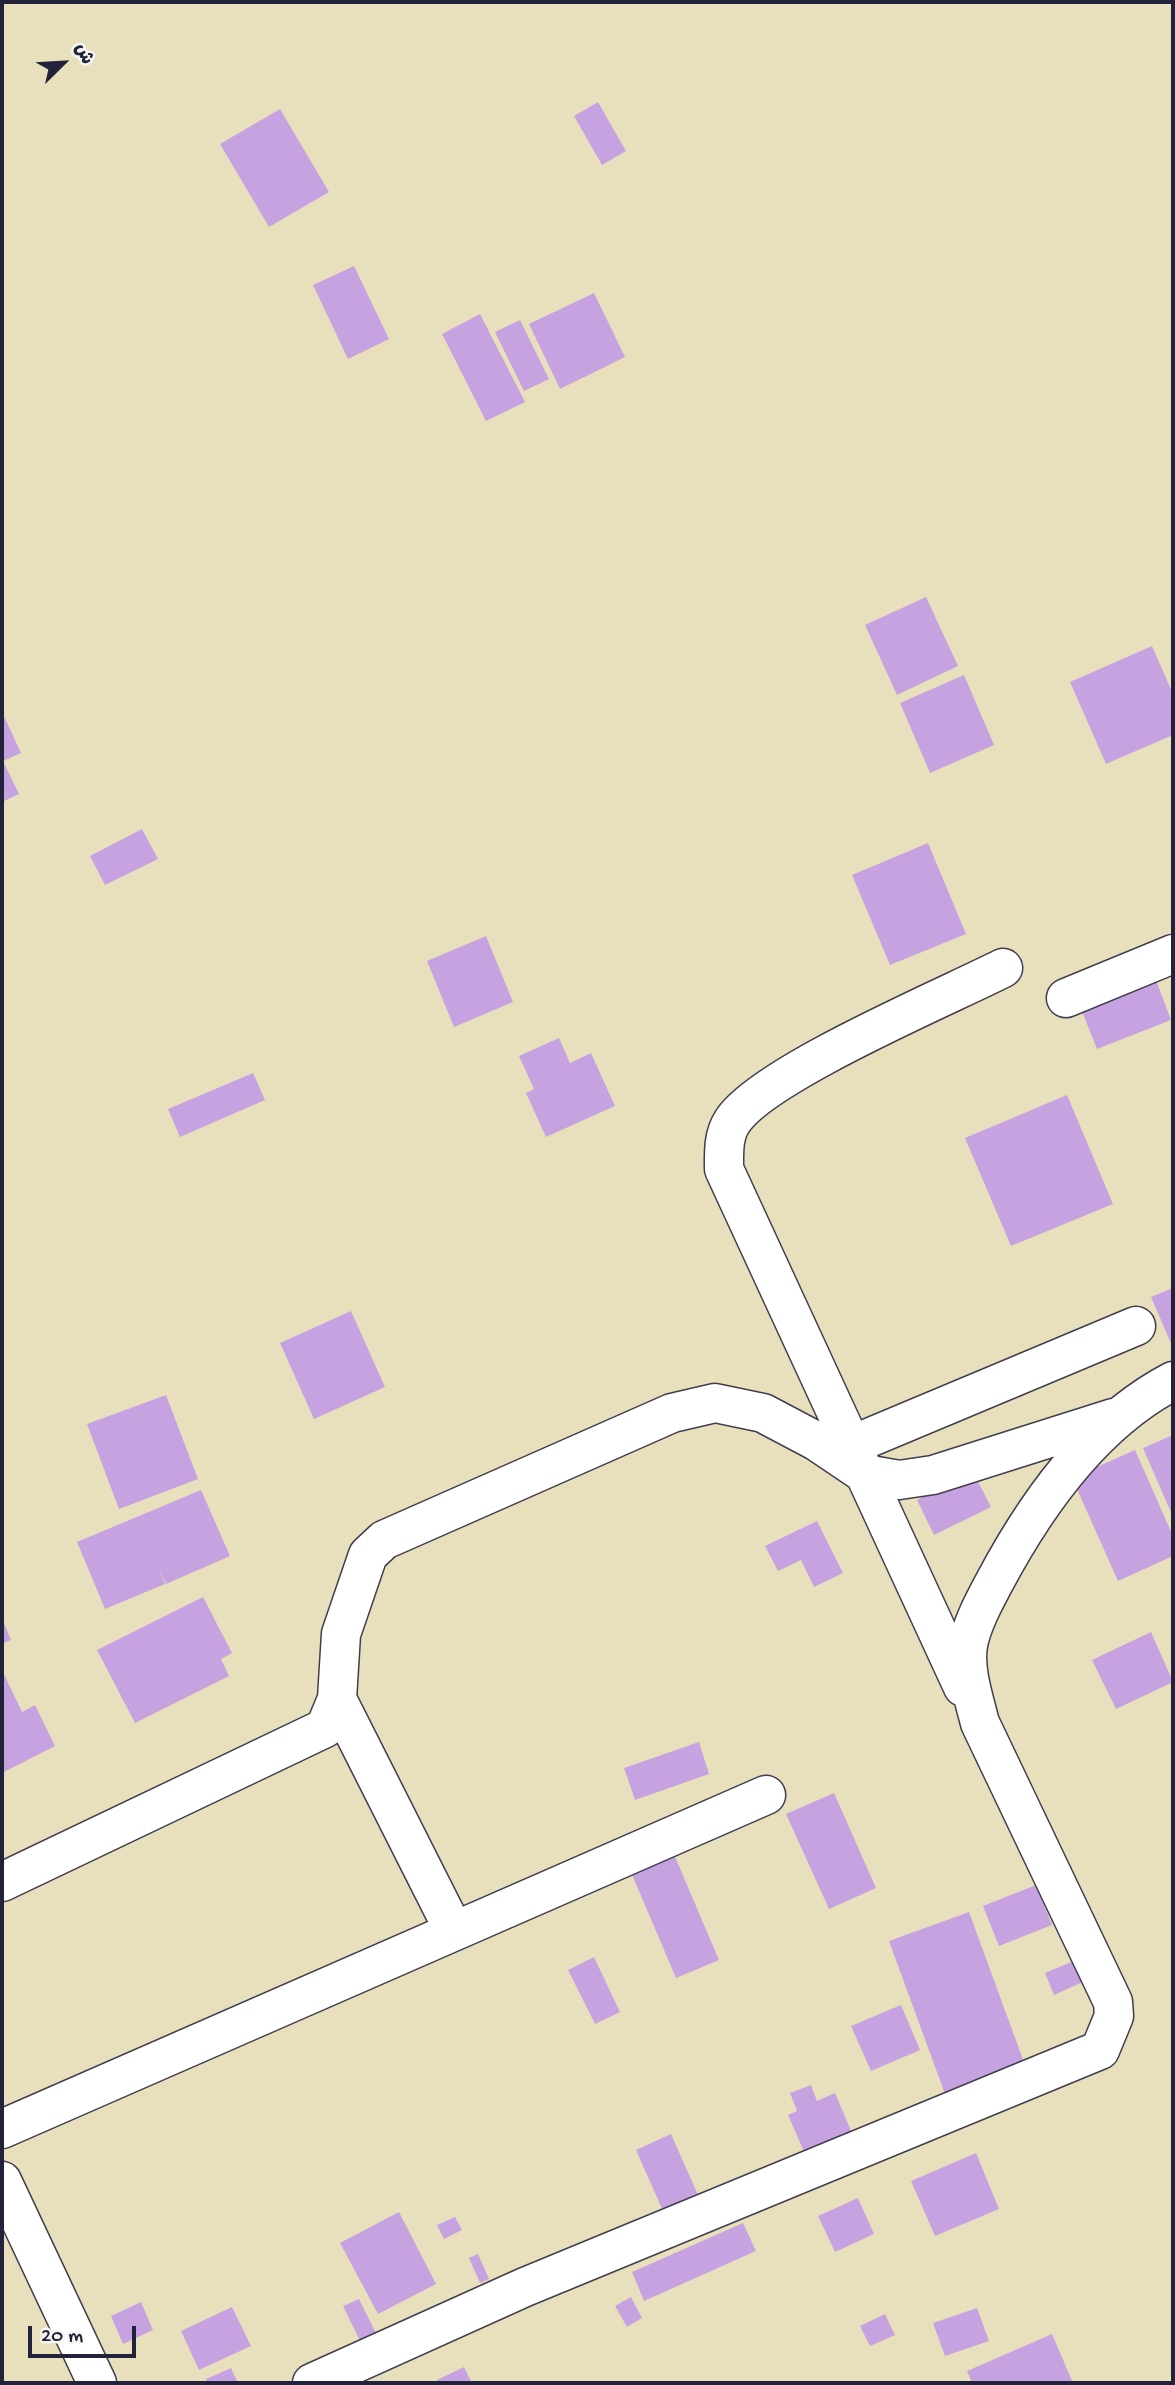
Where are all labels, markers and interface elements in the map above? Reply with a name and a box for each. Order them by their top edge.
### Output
north arrow [28,28,98,98]
text: ش [68,40,97,68]
scale bar [32,2312,140,2356]
text: 20 m [41,2325,83,2350]

